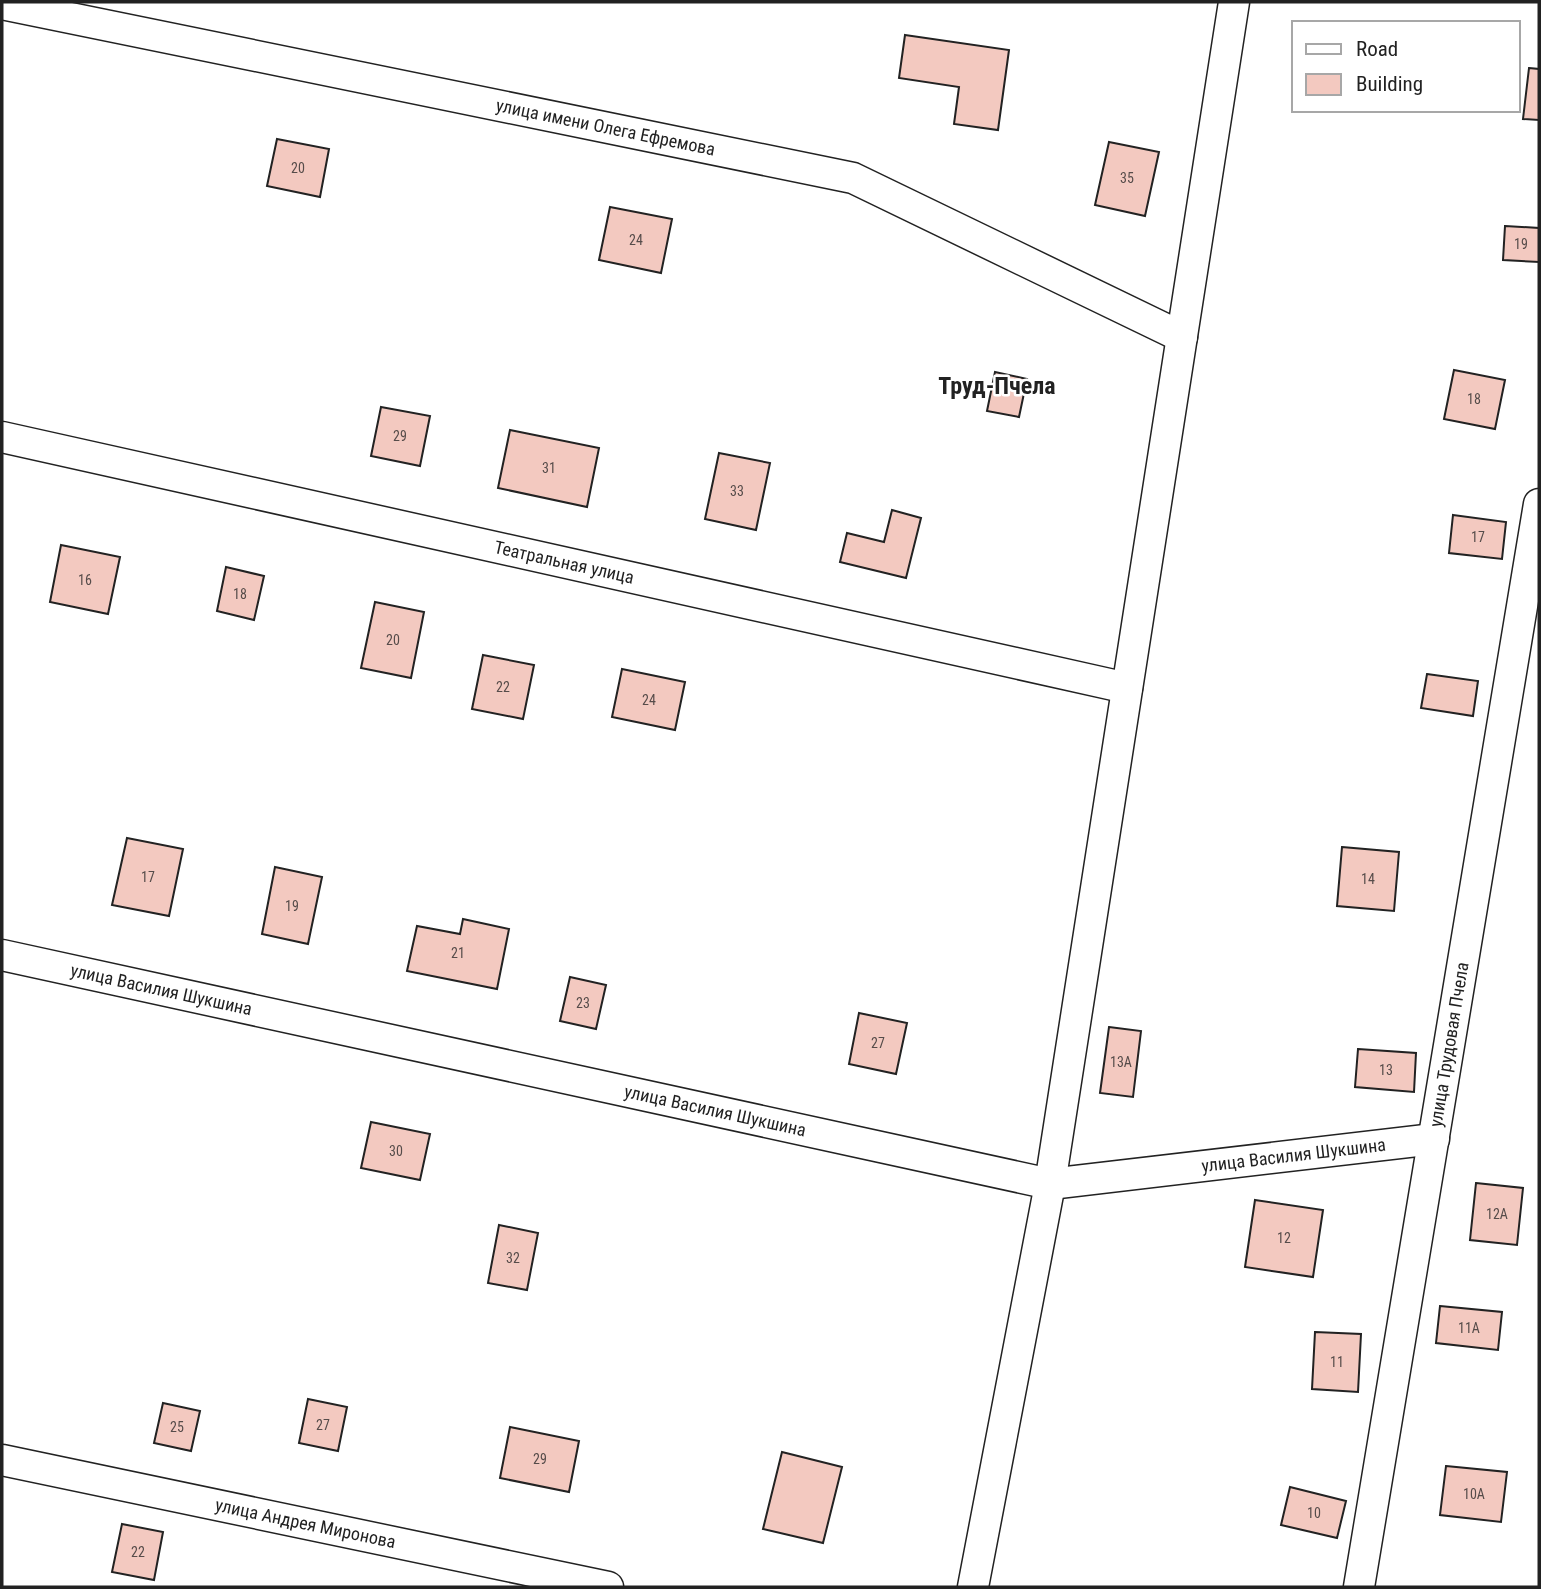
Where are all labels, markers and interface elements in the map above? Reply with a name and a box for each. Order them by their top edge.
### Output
legend [1292,21,1520,112]
text: Road [1356,37,1398,61]
text: Building [1356,72,1423,96]
street label: улица имени Олега Ефремова [494,94,717,160]
house number: 20 [291,160,305,176]
house number: 35 [1120,170,1134,186]
house number: 24 [629,232,643,248]
house number: 19 [1514,236,1528,252]
district label: Труд-Пчела [938,372,1056,400]
house number: 18 [1467,391,1481,407]
house number: 29 [393,428,407,444]
house number: 31 [542,460,556,476]
house number: 33 [730,483,744,499]
house number: 17 [1471,529,1485,545]
street label: Театральная улица [492,536,636,588]
house number: 16 [78,572,92,588]
house number: 18 [233,586,247,602]
house number: 20 [386,632,400,648]
house number: 22 [496,679,510,695]
house number: 24 [642,692,656,708]
house number: 17 [141,869,155,885]
house number: 14 [1361,871,1375,887]
house number: 19 [285,898,299,914]
house number: 21 [451,945,465,961]
street label: улица Василия Шукшина [69,959,254,1019]
street label: улица Трудовая Пчела [1425,960,1473,1128]
house number: 23 [576,995,590,1011]
house number: 27 [871,1035,885,1051]
house number: 13А [1110,1054,1132,1070]
house number: 13 [1379,1062,1393,1078]
street label: улица Василия Шукшина [623,1080,808,1140]
street label: улица Василия Шукшина [1200,1134,1387,1176]
house number: 30 [389,1143,403,1159]
house number: 12А [1486,1206,1508,1222]
house number: 12 [1277,1230,1291,1246]
house number: 32 [506,1250,520,1266]
house number: 11А [1458,1320,1480,1336]
house number: 11 [1330,1354,1344,1370]
house number: 27 [316,1417,330,1433]
house number: 25 [170,1419,184,1435]
house number: 29 [533,1451,547,1467]
house number: 10А [1463,1486,1485,1502]
street label: улица Андрея Миронова [213,1494,398,1552]
house number: 10 [1307,1505,1321,1521]
house number: 22 [131,1544,145,1560]

